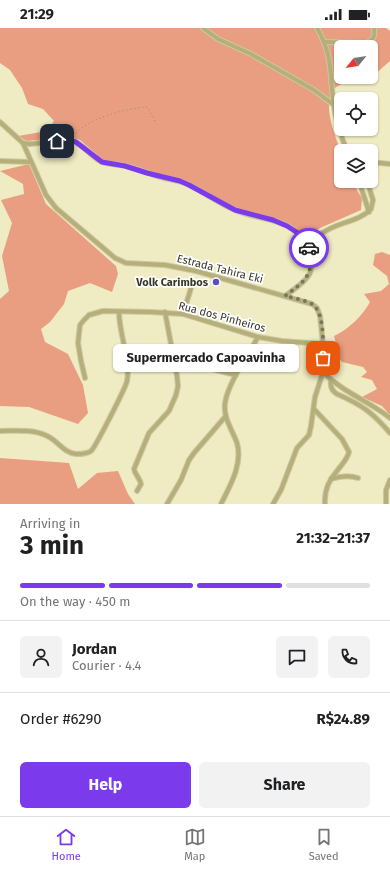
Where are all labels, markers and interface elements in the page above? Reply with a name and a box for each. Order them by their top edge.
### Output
text: 21:29 [20,5,54,23]
north arrow [334,40,378,84]
map controls [334,40,378,188]
button: locate [334,92,378,136]
pin [40,124,74,158]
icon: home [46,130,68,152]
button: layers [334,144,378,188]
courier [289,228,329,268]
icon: car [298,237,320,259]
street label: Estrada Tahira Eki [176,252,264,286]
place label: Volk Carimbos [135,276,209,289]
marker: Volk Carimbos [211,277,221,287]
street label: Rua dos Pinheiros [177,299,267,335]
pin [306,341,340,375]
callout: Supermercado Capoavinha [113,344,299,372]
icon: bag [312,347,334,369]
text: Supermercado Capoavinha [127,350,285,365]
text: Arriving in [20,516,80,531]
text: 21:32–21:37 [296,529,370,547]
text: 3 min [20,530,84,561]
text: On the way · 450 m [20,594,131,609]
button: person [20,636,62,678]
button: chat [276,636,318,678]
button: phone [328,636,370,678]
text: Jordan [72,640,117,658]
text: Courier · 4.4 [72,658,142,673]
text: Order #6290 [20,710,102,728]
text: R$24.89 [317,710,370,728]
button: Help [20,762,191,808]
button: Share [199,762,370,808]
tab: Home [51,826,81,863]
tab: Map [184,826,206,863]
tab: Saved [309,826,339,863]

